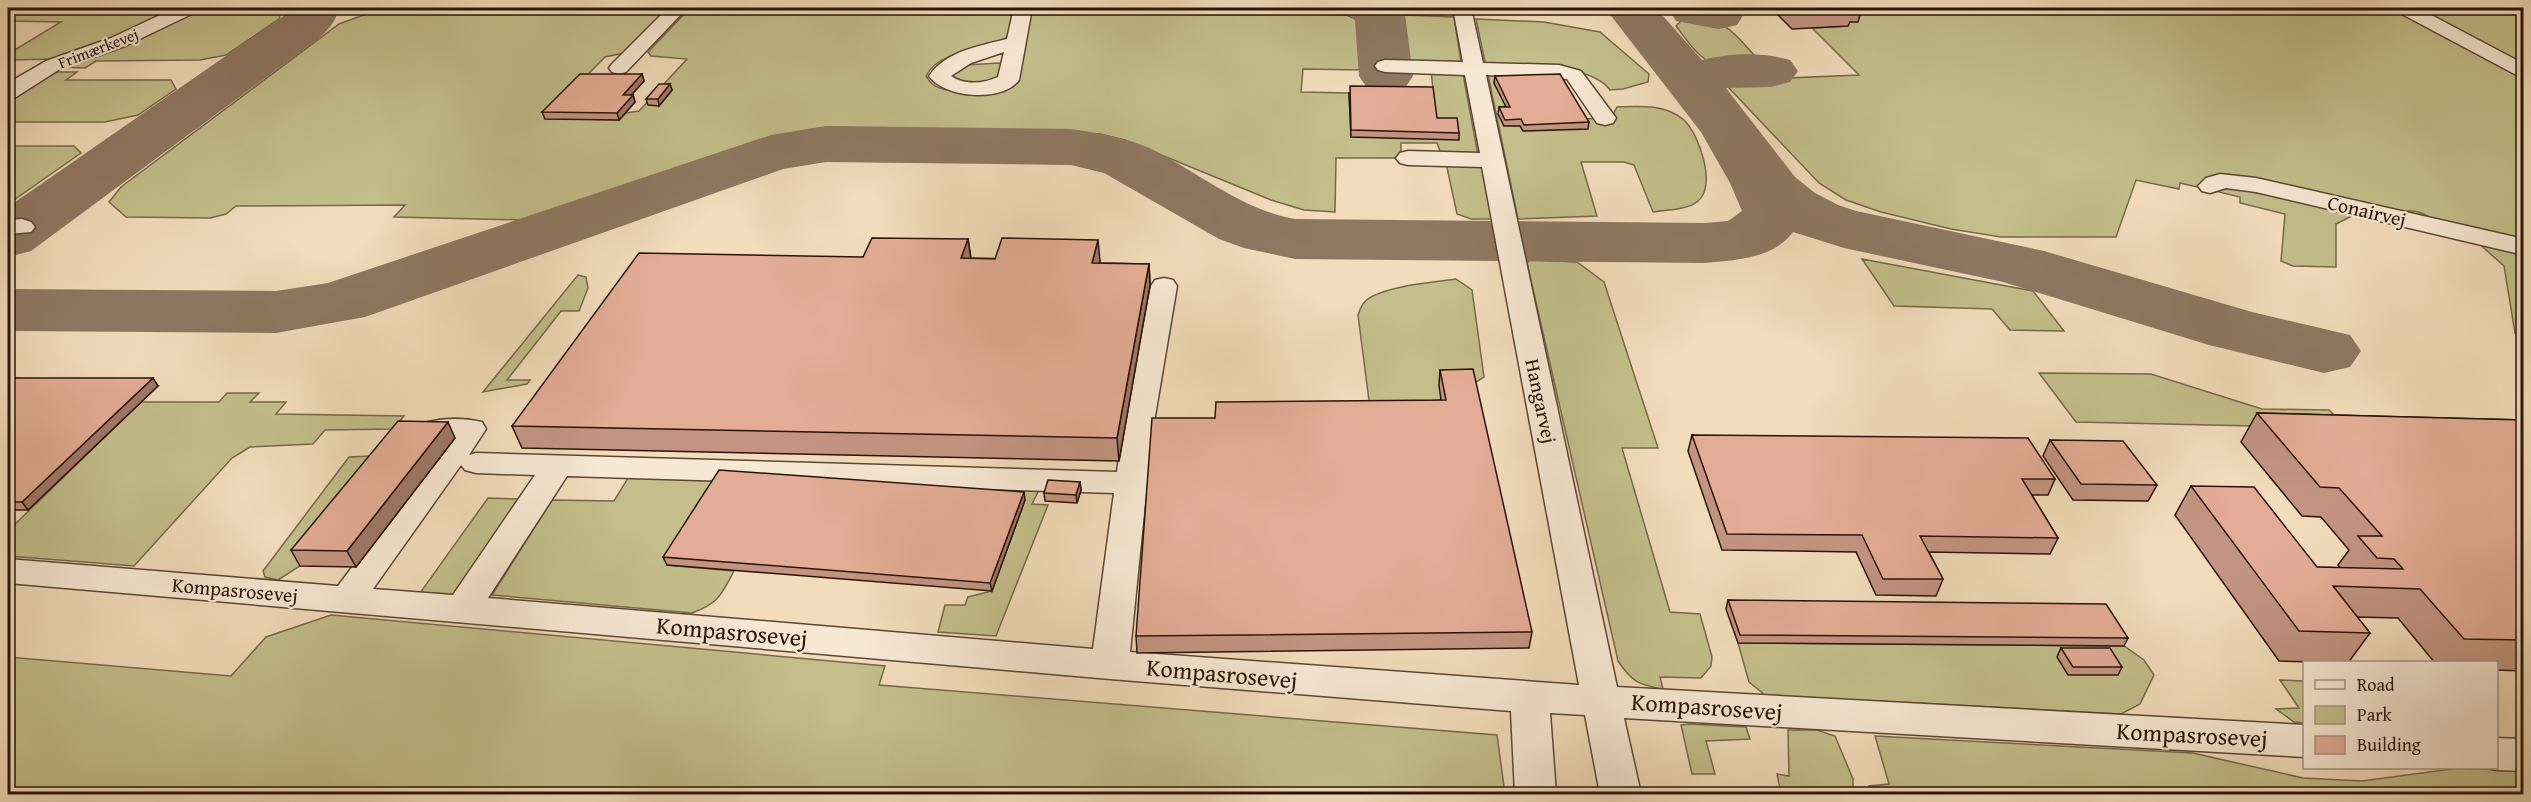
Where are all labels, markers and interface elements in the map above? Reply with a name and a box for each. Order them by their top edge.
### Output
street label: Frimærkevej [54,22,142,74]
street label: Conairvej [2325,187,2409,234]
street label: Hangarvej [1518,356,1565,446]
street label: Kompasrosevej [171,570,299,609]
street label: Kompasrosevej [655,607,809,656]
street label: Kompasrosevej [1145,649,1299,698]
legend [2303,661,2498,769]
text: Road [2357,671,2395,698]
street label: Kompasrosevej [1630,684,1784,729]
text: Park [2357,701,2393,728]
street label: Kompasrosevej [2115,713,2269,756]
text: Building [2357,731,2421,758]

